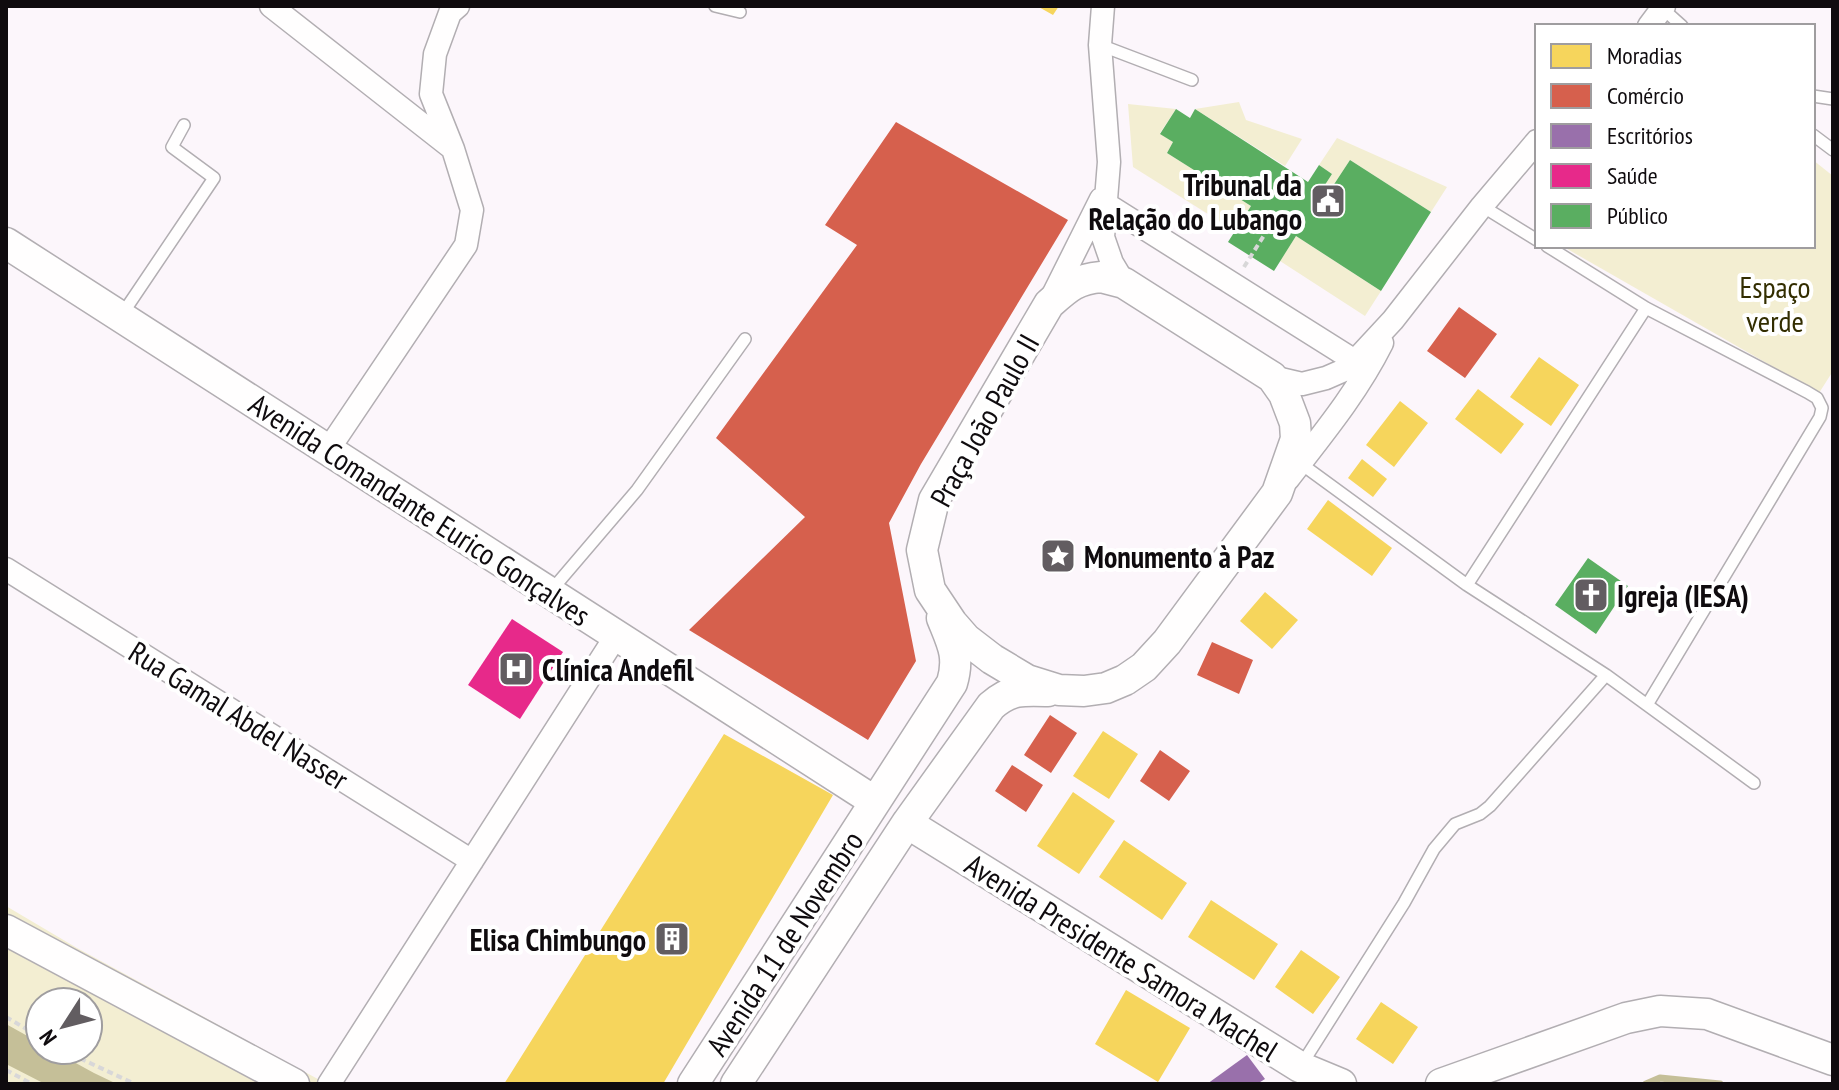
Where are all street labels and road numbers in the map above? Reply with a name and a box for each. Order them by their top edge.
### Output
street label: Praça João Paulo II [921,327,1047,513]
street label: Avenida Comandante Eurico Gonçalves [242,384,598,634]
street label: Rua Gamal Abdel Nasser [122,632,357,799]
street label: Avenida 11 de Novembro [697,823,871,1063]
street label: Avenida Presidente Samora Machel [958,845,1286,1069]

